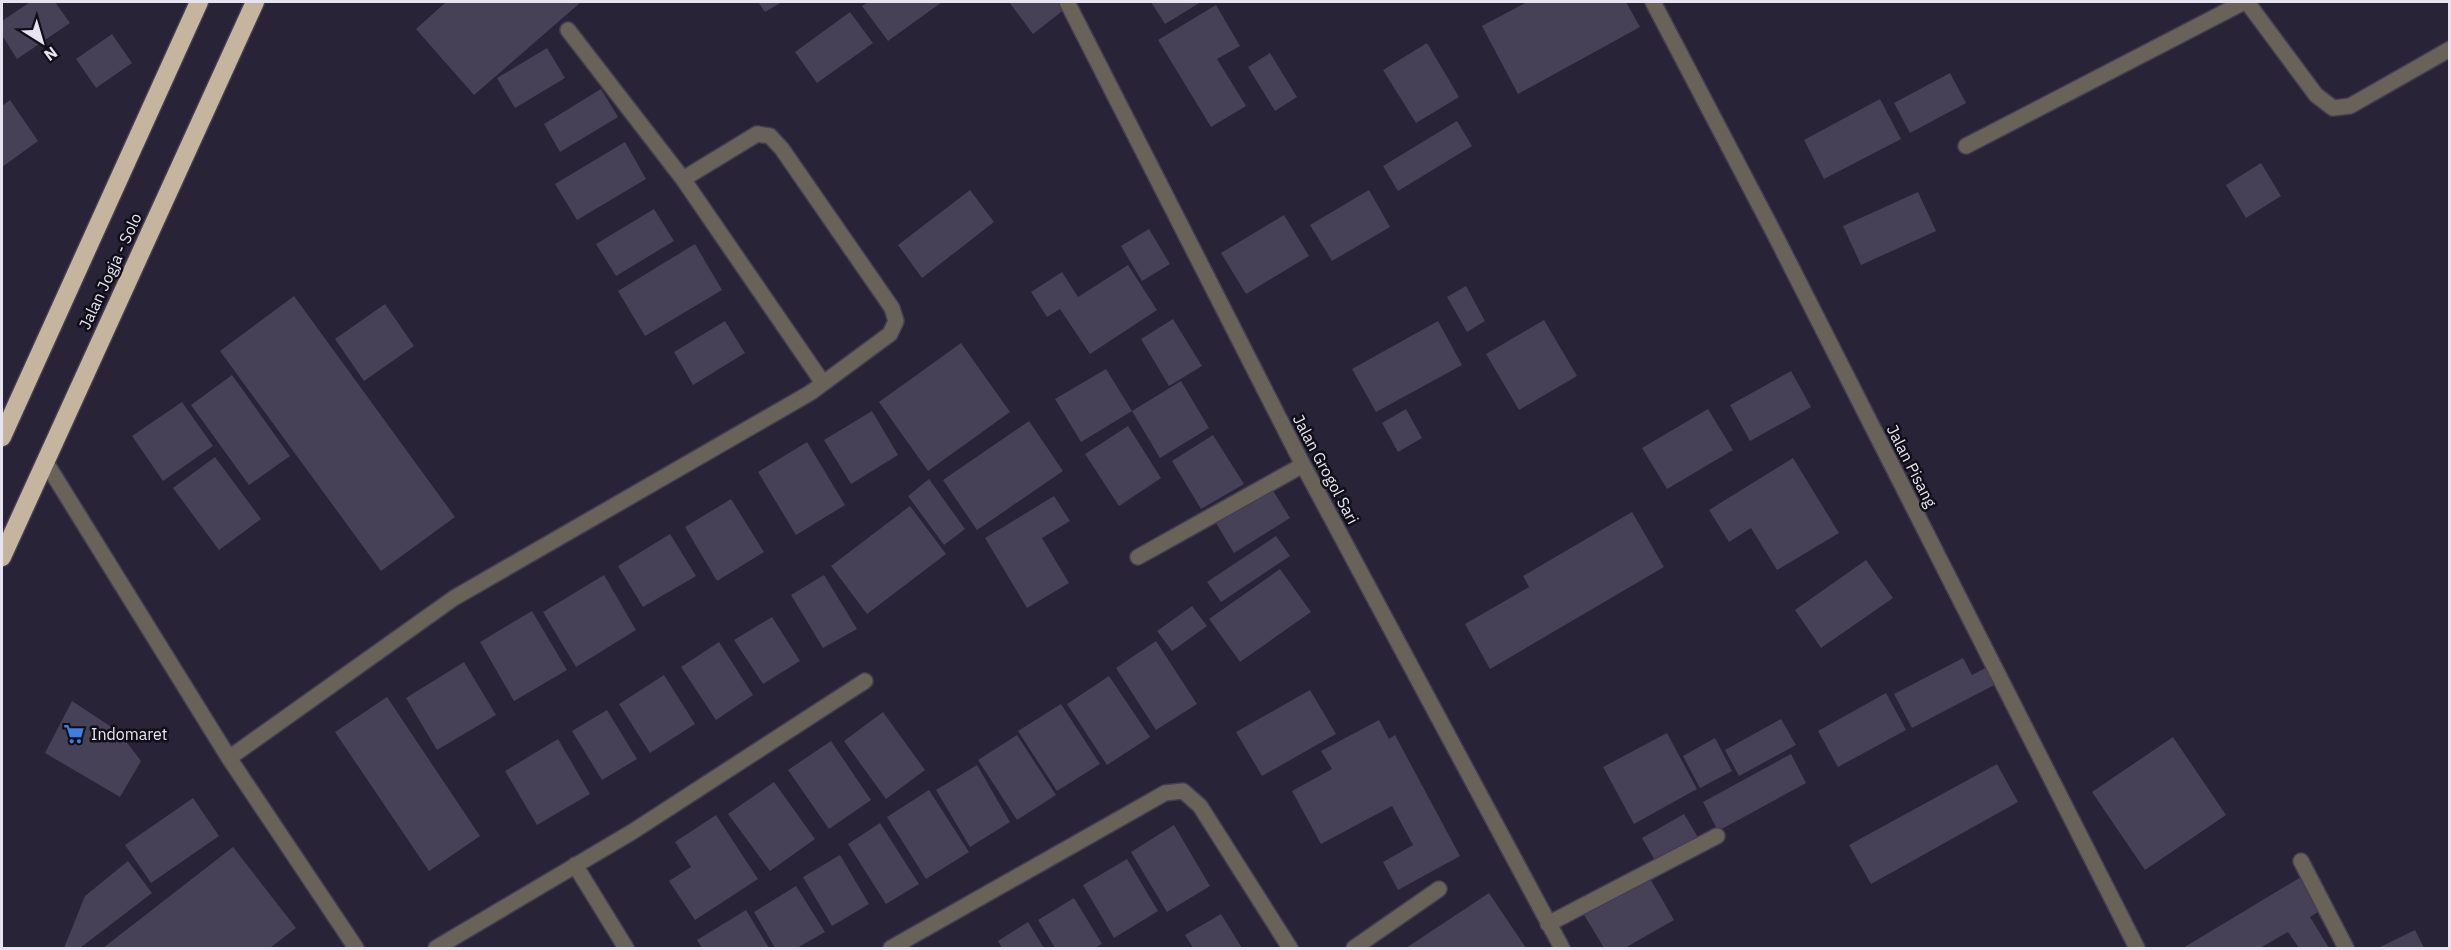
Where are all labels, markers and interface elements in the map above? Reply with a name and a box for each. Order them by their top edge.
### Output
north arrow [12,12,72,72]
text: N [40,43,62,65]
street label: Jalan Jogja - Solo [74,210,146,332]
street label: Jalan Grogol Sari [1289,411,1363,527]
street label: Jalan Pisang [1883,421,1942,511]
supermarket icon: Indomaret [62,722,86,746]
place label: Indomaret [91,724,167,744]

